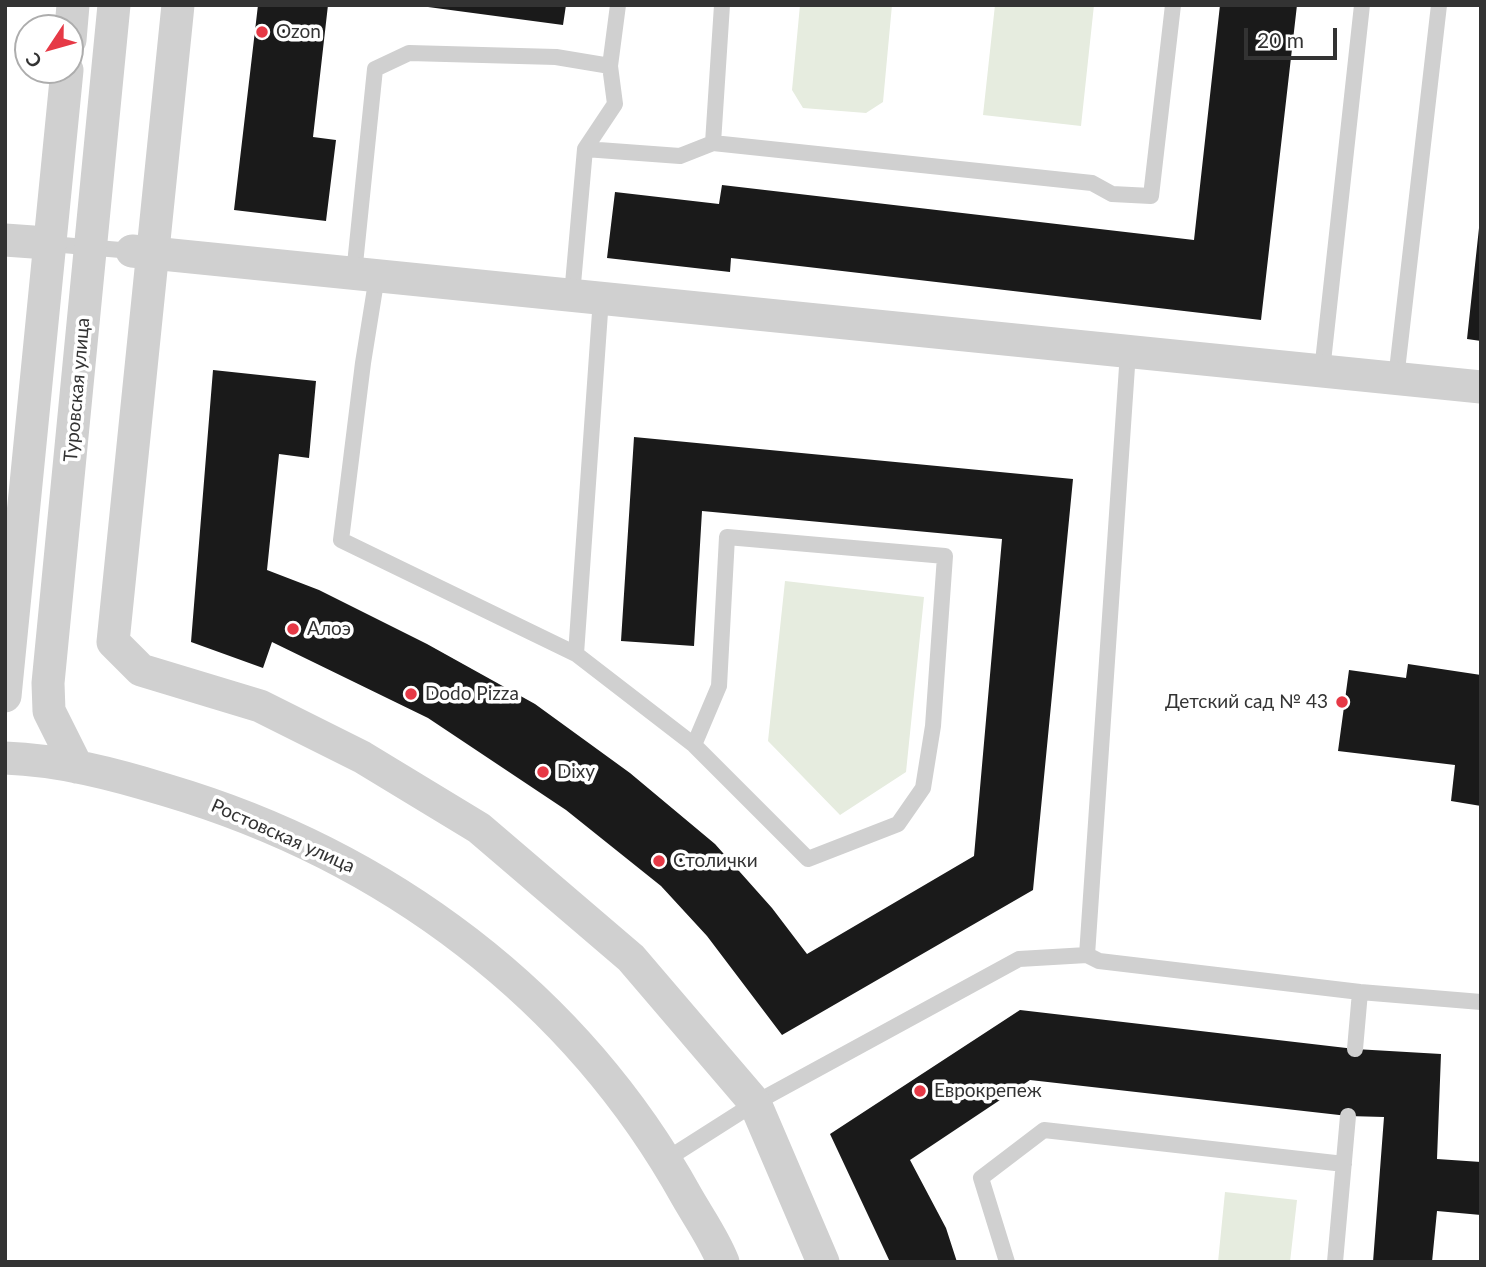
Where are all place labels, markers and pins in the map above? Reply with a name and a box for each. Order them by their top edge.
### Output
place label: Ozon [276,21,321,43]
marker: Ozon [254,24,270,40]
place label: Алоэ [307,618,351,640]
marker: Алоэ [285,621,301,637]
place label: Dodo Pizza [425,683,519,705]
marker: Dodo Pizza [403,686,419,702]
place label: Детский сад № 43 [1165,691,1328,713]
marker: Детский сад № 43 [1334,694,1350,710]
place label: Dixy [557,761,595,783]
marker: Dixy [535,764,551,780]
place label: Столички [673,850,758,872]
marker: Столички [651,853,667,869]
place label: Еврокрепеж [934,1080,1042,1102]
marker: Еврокрепеж [912,1083,928,1099]

